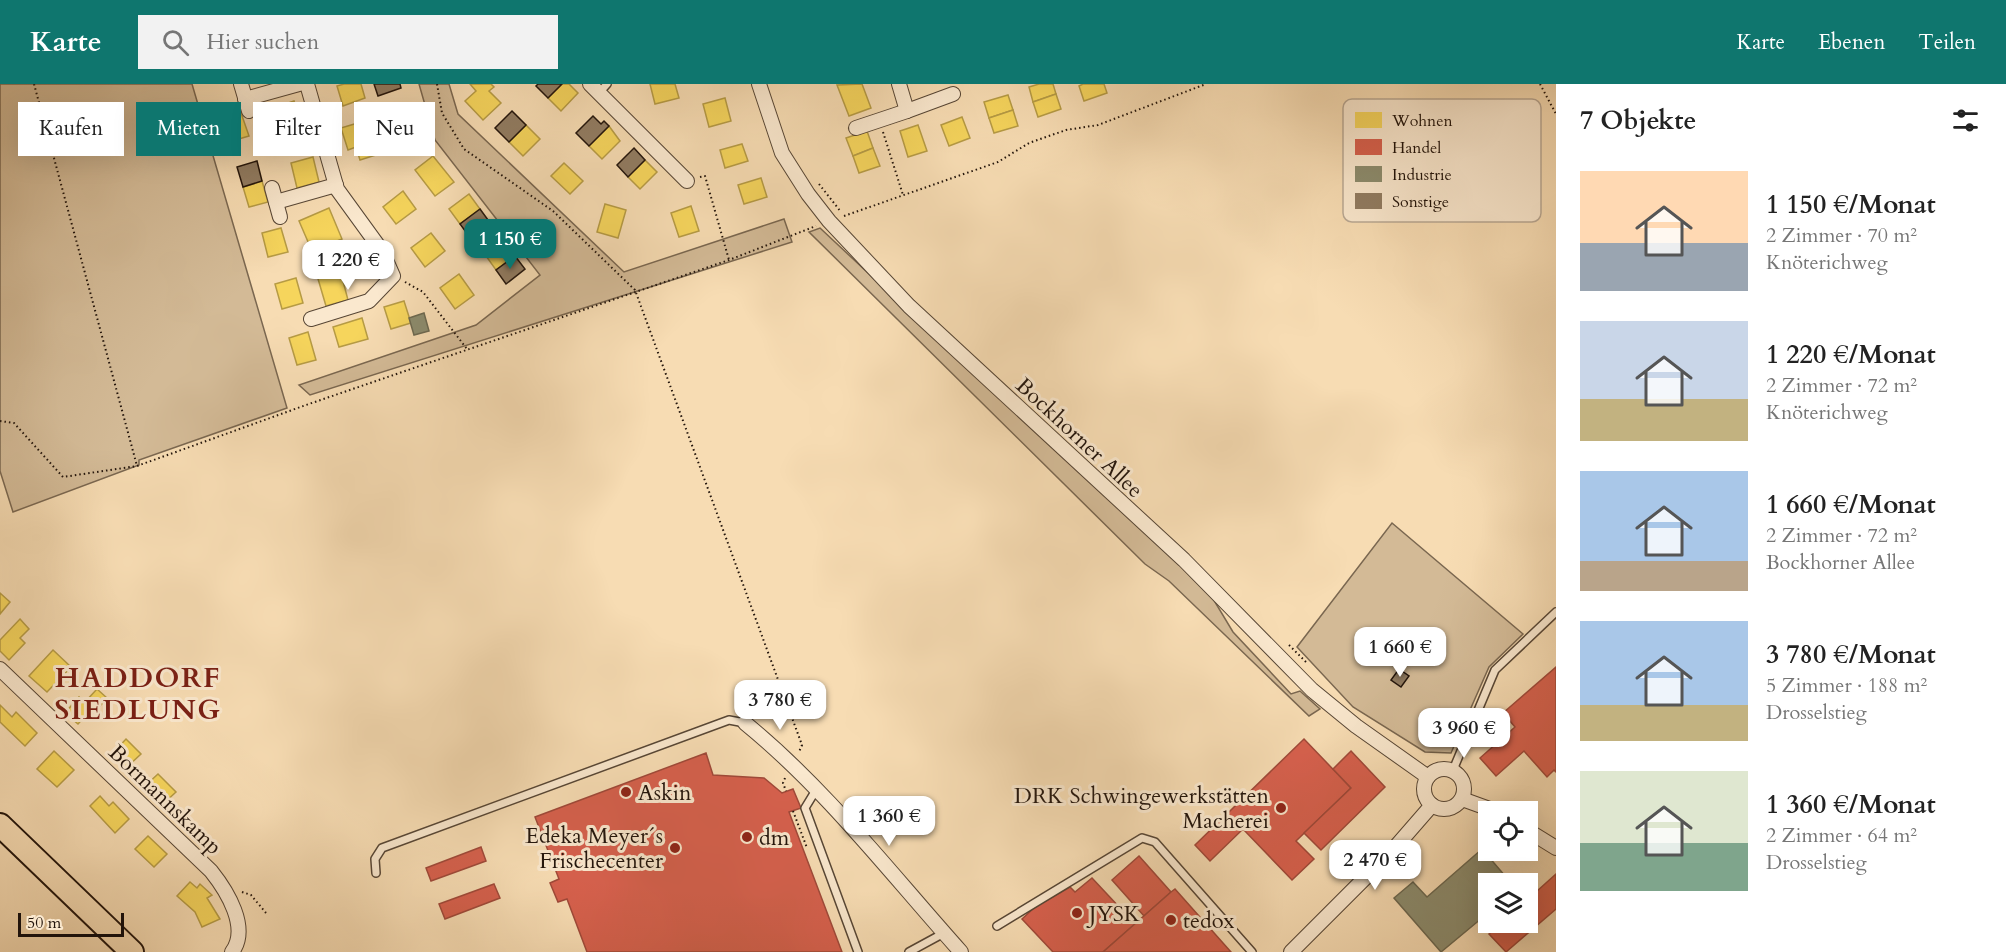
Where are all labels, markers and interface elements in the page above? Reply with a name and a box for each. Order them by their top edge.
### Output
search box [138,15,558,69]
text: Karte [30,23,102,61]
icon: search [159,26,192,59]
text: Hier suchen [207,27,319,57]
text: Karte [1737,28,1785,57]
text: Ebenen [1818,28,1885,57]
text: Teilen [1918,28,1976,57]
legend [1343,99,1541,222]
chip: Kaufen [18,102,124,156]
chip: Mieten [136,102,241,156]
chip: Filter [253,102,342,156]
chip: Neu [354,102,435,156]
text: 7 Objekte [1580,103,1696,138]
icon: filters [1949,104,1982,137]
text: Wohnen [1391,110,1453,132]
text: Handel [1392,137,1441,159]
text: Industrie [1392,164,1452,186]
text: 1 150 €/Monat [1766,187,1936,222]
text: Sonstige [1392,191,1449,213]
icon: home [1628,195,1700,267]
pin: 1 150 € [455,219,565,270]
text: 2 Zimmer · 70 m² [1766,222,1917,249]
text: 1 150 € [478,225,542,252]
pin: 1 220 € [293,240,403,291]
text: 1 220 € [316,246,380,273]
text: Knöterichweg [1766,249,1888,276]
text: 1 220 €/Monat [1766,337,1936,372]
icon: home [1628,345,1700,417]
street label: Bockhorner Allee [1009,371,1149,505]
text: 2 Zimmer · 72 m² [1766,372,1917,399]
text: Knöterichweg [1766,399,1888,426]
text: 1 660 €/Monat [1766,487,1936,522]
icon: home [1628,495,1700,567]
text: 2 Zimmer · 72 m² [1766,522,1917,549]
text: Bockhorner Allee [1766,549,1915,576]
pin: 1 660 € [1345,627,1455,678]
text: 1 660 € [1368,633,1432,660]
text: 3 780 €/Monat [1766,637,1936,672]
icon: home [1628,645,1700,717]
district label: HADDORF SIEDLUNG [54,659,222,729]
text: 5 Zimmer · 188 m² [1766,672,1927,699]
pin: 3 780 € [725,680,835,731]
text: 3 780 € [748,686,812,713]
text: Drosselstieg [1766,699,1867,726]
pin: 3 960 € [1409,708,1519,759]
text: 3 960 € [1432,714,1496,741]
street label: Bormannskamp [102,738,229,862]
place label: Askin [638,778,692,808]
place label: DRK Schwingewerkstätten Macherei [1014,781,1269,836]
marker: Askin [619,785,633,799]
text: 1 360 €/Monat [1766,787,1936,822]
icon: home [1628,795,1700,867]
pin: 1 360 € [834,796,944,847]
marker: DRK Schwingewerkstätten Macherei [1274,801,1288,815]
map controls [1478,801,1538,933]
button: locate [1478,801,1538,861]
text: 1 360 € [857,802,921,829]
place label: Edeka Meyer´s Frischecenter [525,821,664,876]
text: 2 Zimmer · 64 m² [1766,822,1917,849]
place label: dm [759,823,790,853]
marker: dm [740,830,754,844]
pin: 2 470 € [1320,840,1430,891]
marker: Edeka Meyer´s Frischecenter [668,841,682,855]
text: 2 470 € [1343,846,1407,873]
text: Drosselstieg [1766,849,1867,876]
button: layers [1478,873,1538,933]
place label: JYSK [1086,899,1141,929]
marker: JYSK [1070,906,1084,920]
place label: tedox [1183,906,1235,936]
scale bar [18,910,124,938]
text: 50 m [27,912,61,934]
marker: tedox [1164,913,1178,927]

